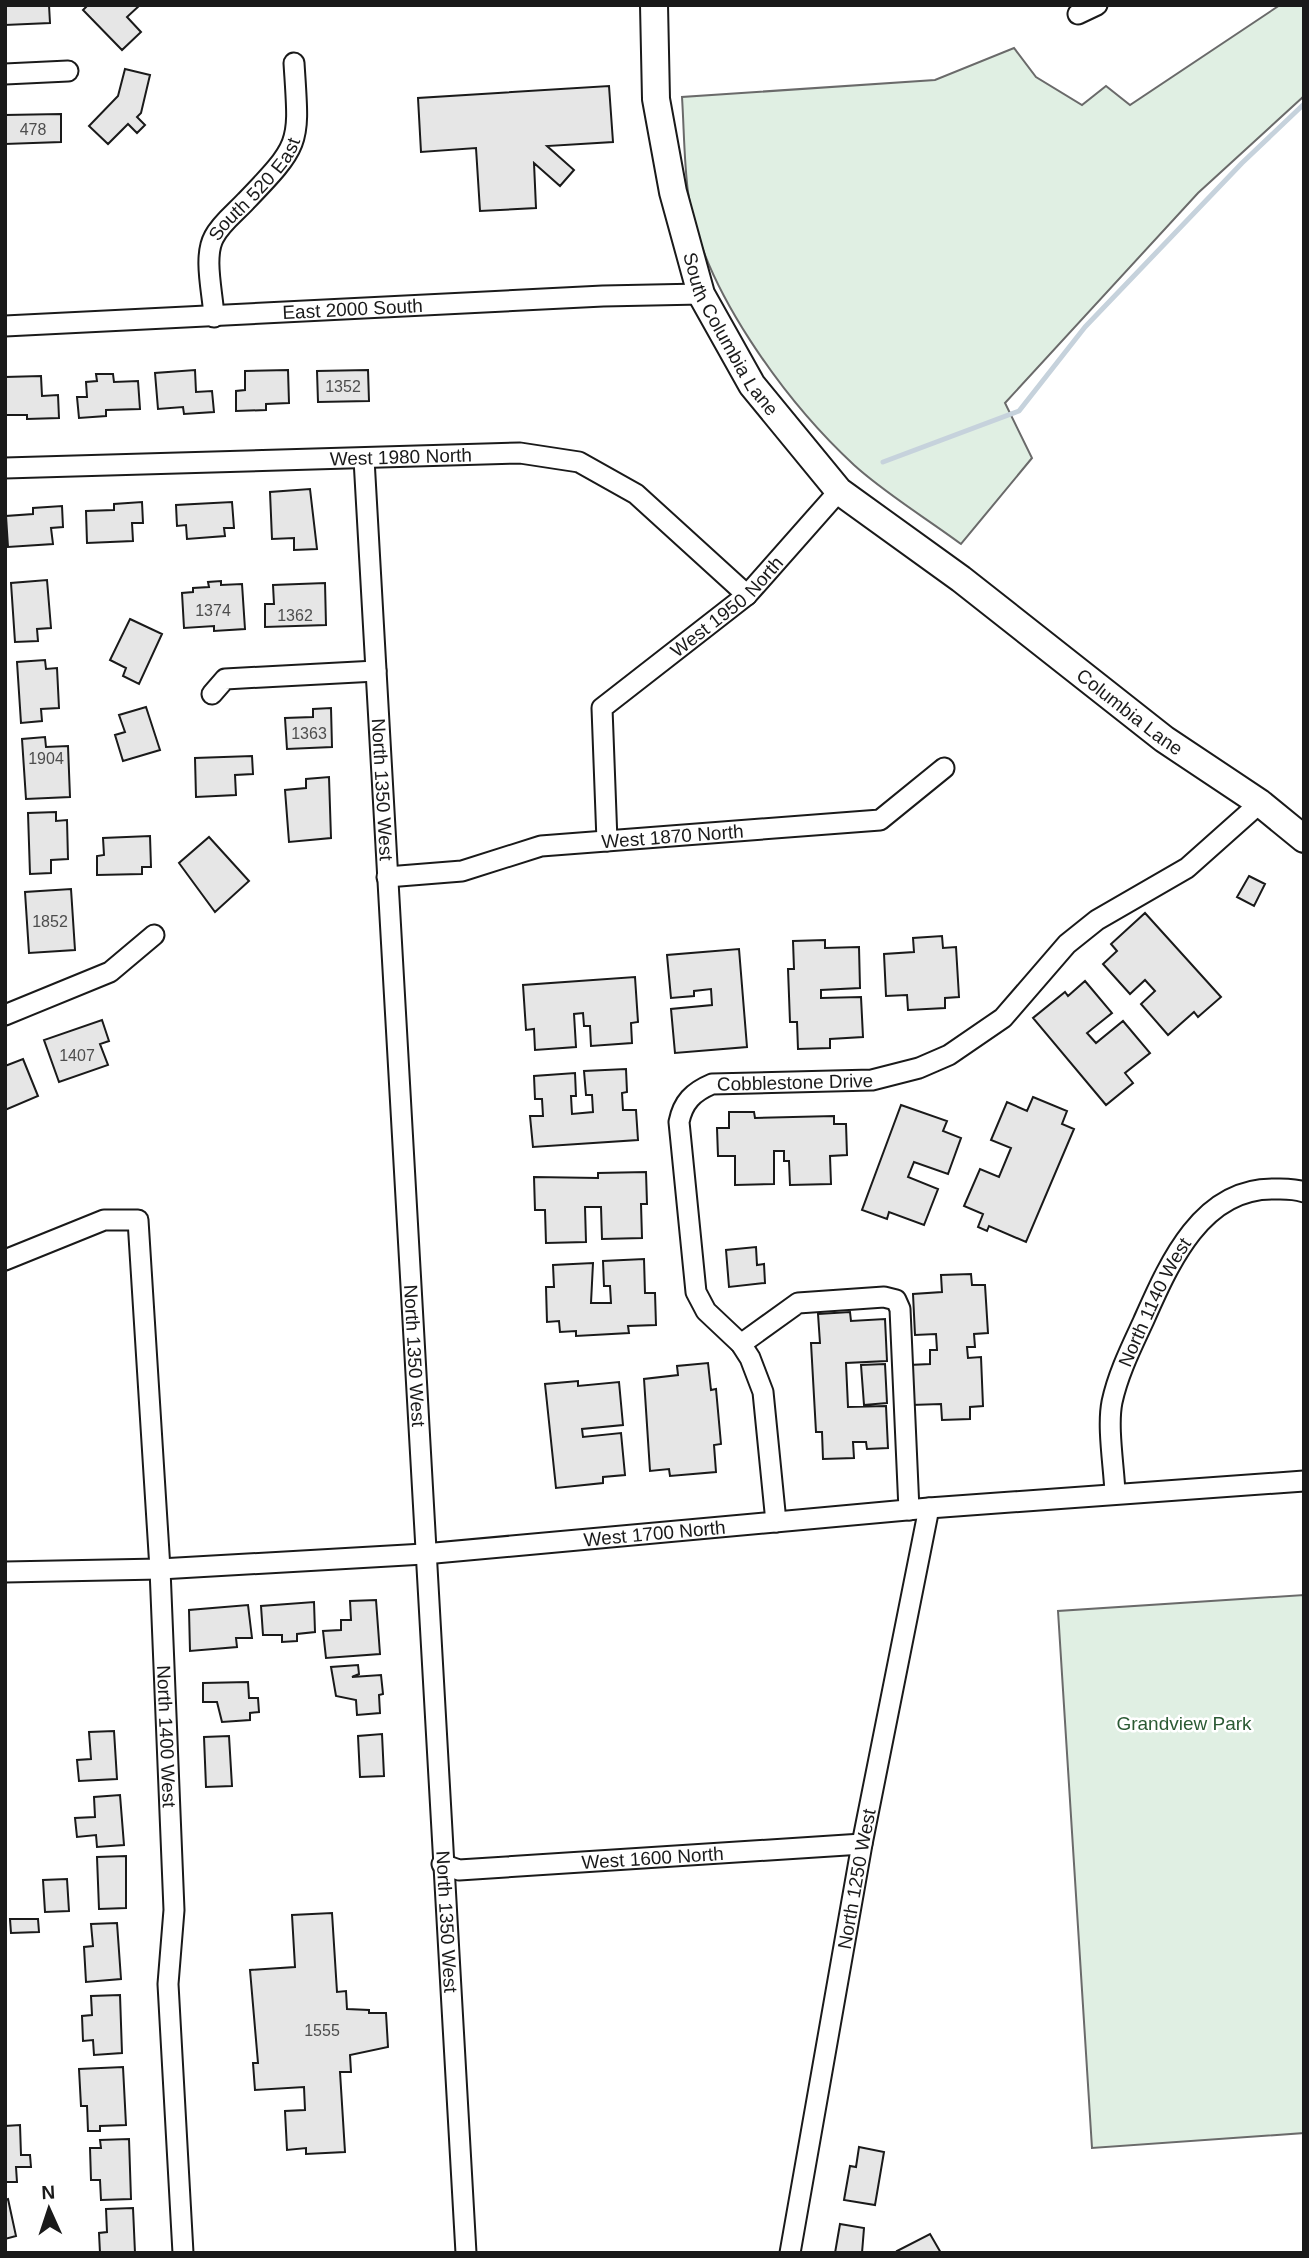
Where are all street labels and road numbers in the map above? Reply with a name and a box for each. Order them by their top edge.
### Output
street label: South 520 East [204,134,304,244]
street label: South Columbia Lane [680,250,783,419]
street label: East 2000 South [282,295,423,323]
street label: West 1980 North [329,444,472,469]
street label: West 1950 North [666,552,787,661]
street label: Columbia Lane [1073,664,1187,759]
street label: North 1350 West [368,718,397,862]
street label: West 1870 North [601,820,744,852]
street label: Cobblestone Drive [717,1069,874,1094]
street label: North 1140 West [1114,1233,1195,1370]
street label: North 1350 West [400,1284,430,1428]
street label: West 1700 North [583,1516,726,1550]
street label: North 1400 West [153,1665,180,1809]
street label: North 1250 West [833,1806,879,1951]
street label: West 1600 North [581,1842,724,1873]
street label: North 1350 West [433,1850,462,1994]

